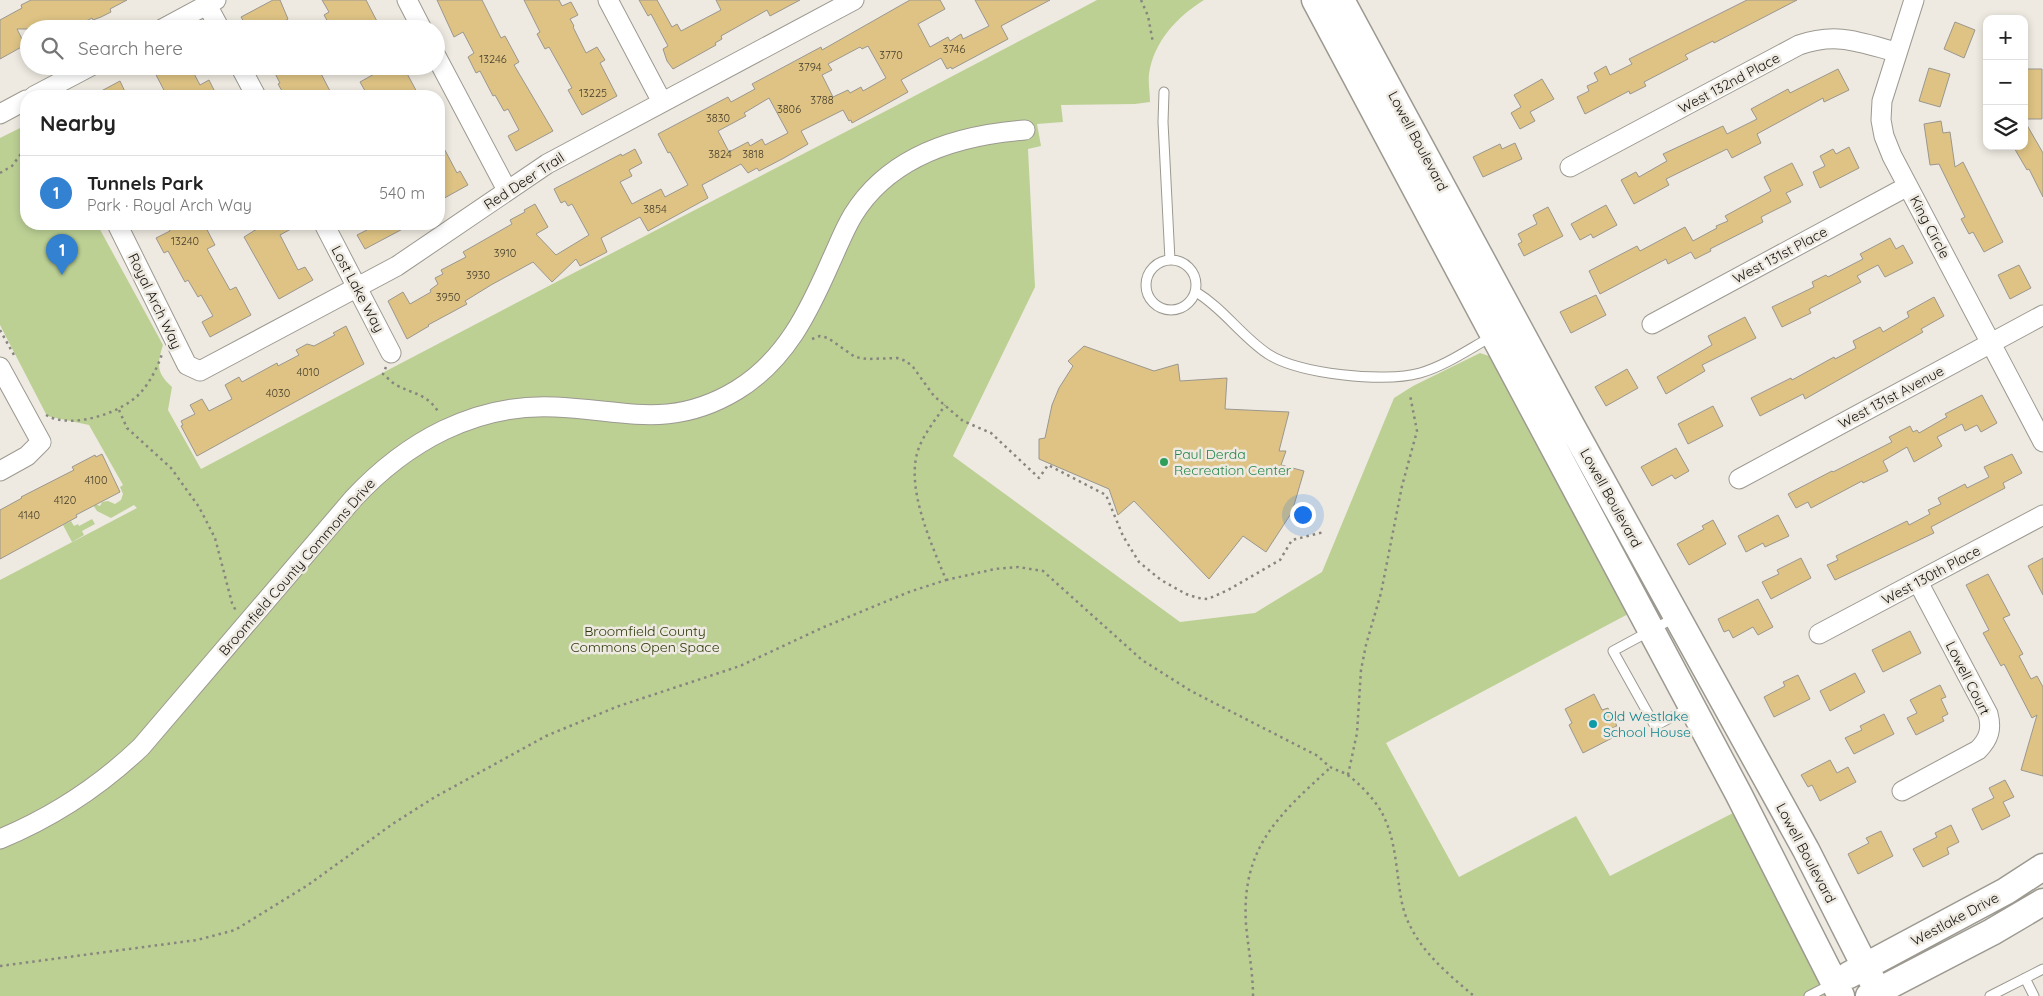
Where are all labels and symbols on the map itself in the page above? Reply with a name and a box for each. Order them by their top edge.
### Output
house number: 3746 [943,42,965,56]
house number: 3770 [879,48,903,62]
street label: West 132nd Place [1675,49,1783,117]
house number: 13246 [479,52,507,66]
house number: 3794 [798,60,822,74]
house number: 13225 [579,86,607,100]
street label: Lowell Boulevard [1384,88,1452,194]
house number: 3788 [810,93,834,107]
house number: 3806 [777,102,801,116]
house number: 3830 [706,111,730,125]
house number: 3824 [708,147,732,161]
house number: 3818 [742,147,764,161]
street label: Red Deer Trail [480,148,568,214]
street label: King Circle [1906,193,1954,262]
house number: 3854 [643,202,667,216]
street label: West 131st Place [1730,223,1830,287]
pin: 1 [46,234,78,275]
house number: 13240 [171,234,199,248]
street label: Lost Lake Way [328,243,388,335]
house number: 3910 [494,246,516,260]
street label: Royal Arch Way [124,250,186,352]
house number: 3930 [466,268,490,282]
house number: 3950 [436,290,460,304]
street label: West 131st Avenue [1835,362,1947,432]
house number: 4010 [297,365,319,379]
house number: 4030 [266,386,290,400]
place label: Paul Derda Recreation Center [1174,445,1292,479]
street label: Lowell Boulevard [1576,445,1646,551]
marker: Paul Derda Recreation Center [1158,456,1170,468]
house number: 4100 [85,473,107,487]
street label: Broomfield County Commons Drive [215,475,379,659]
house number: 4120 [54,493,76,507]
your location [1290,502,1316,528]
house number: 4140 [18,508,40,522]
street label: West 130th Place [1879,541,1983,609]
park label: Broomfield County Commons Open Space [570,622,720,656]
street label: Lowell Court [1942,638,1994,718]
place label: Old Westlake School House [1603,707,1691,741]
marker: Old Westlake School House [1587,718,1599,730]
street label: Lowell Boulevard [1772,800,1840,906]
street label: Westlake Drive [1908,888,2002,950]

